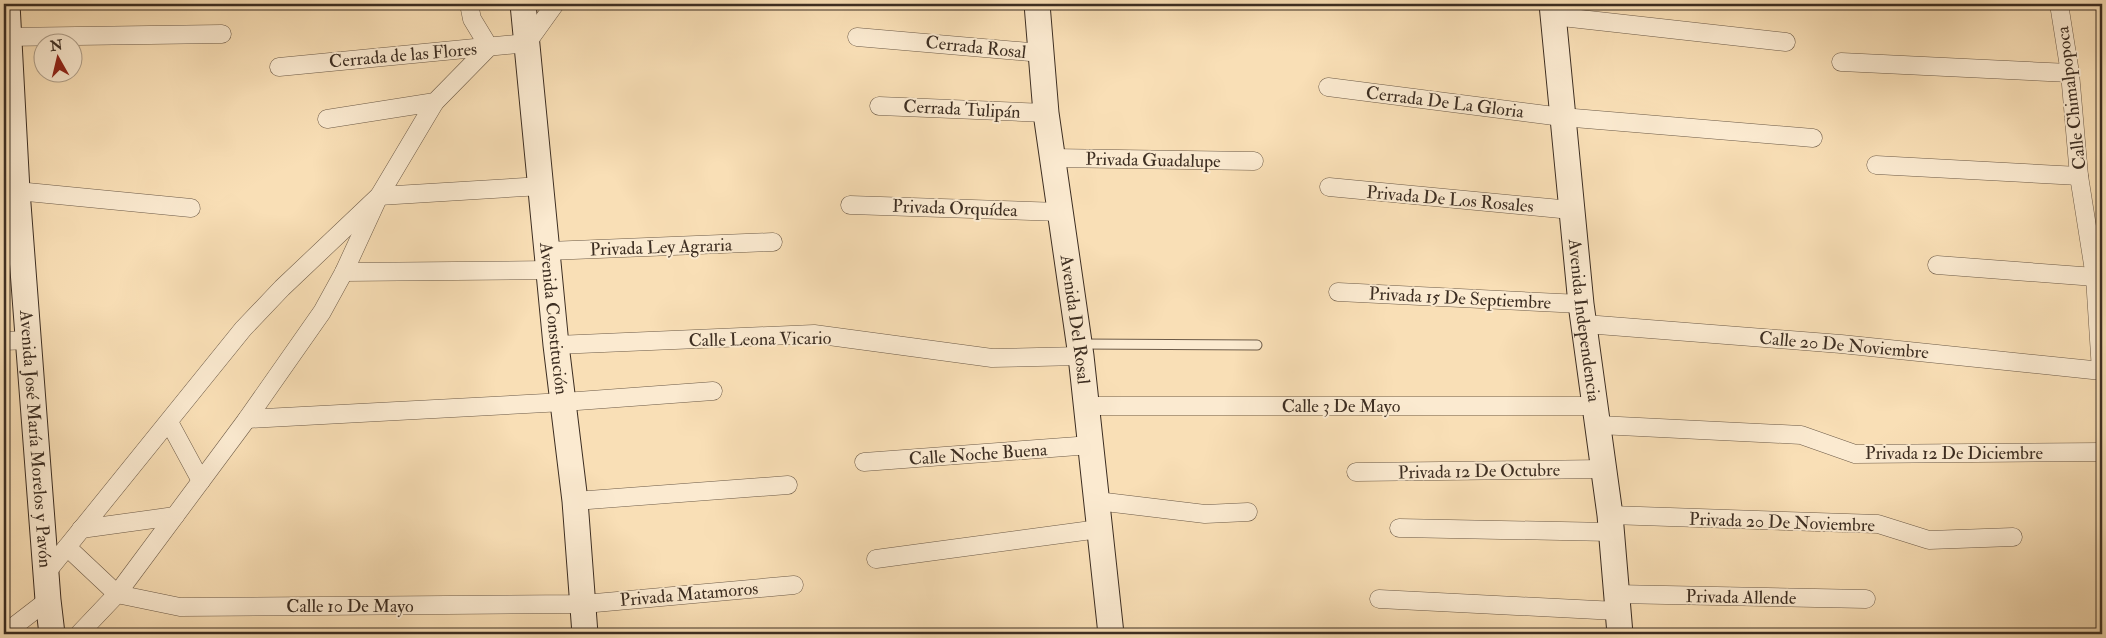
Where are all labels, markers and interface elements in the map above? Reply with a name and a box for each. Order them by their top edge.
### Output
street label: Calle Chimalpopoca [2051,24,2092,171]
street label: Cerrada Rosal [924,31,1028,64]
north arrow [32,32,82,82]
text: N [48,36,64,55]
street label: Cerrada de las Flores [328,38,478,73]
street label: Cerrada De La Gloria [1365,81,1526,124]
street label: Cerrada Tulipán [903,95,1021,124]
street label: Privada Guadalupe [1085,148,1221,173]
street label: Privada De Los Rosales [1365,181,1535,218]
street label: Privada Orquídea [892,195,1019,222]
street label: Privada Ley Agraria [589,233,733,261]
street label: Avenida Independencia [1563,237,1605,404]
street label: Avenida Constitución [534,240,573,396]
street label: Avenida Del Rosal [1054,252,1095,386]
street label: Privada 15 De Septiembre [1368,282,1552,315]
street label: Avenida José María Morelos y Pavón [14,308,57,569]
street label: Calle Leona Vicario [688,327,832,352]
street label: Calle 20 De Noviembre [1758,327,1930,364]
street label: Calle 3 De Mayo [1282,395,1401,418]
street label: Calle Noche Buena [908,438,1049,471]
street label: Privada 12 De Diciembre [1865,442,2043,465]
street label: Privada 12 De Octubre [1398,459,1561,484]
street label: Privada 20 De Noviembre [1689,508,1876,537]
street label: Privada Matamoros [619,577,759,612]
street label: Privada Allende [1685,585,1797,610]
street label: Calle 10 De Mayo [286,595,414,618]

